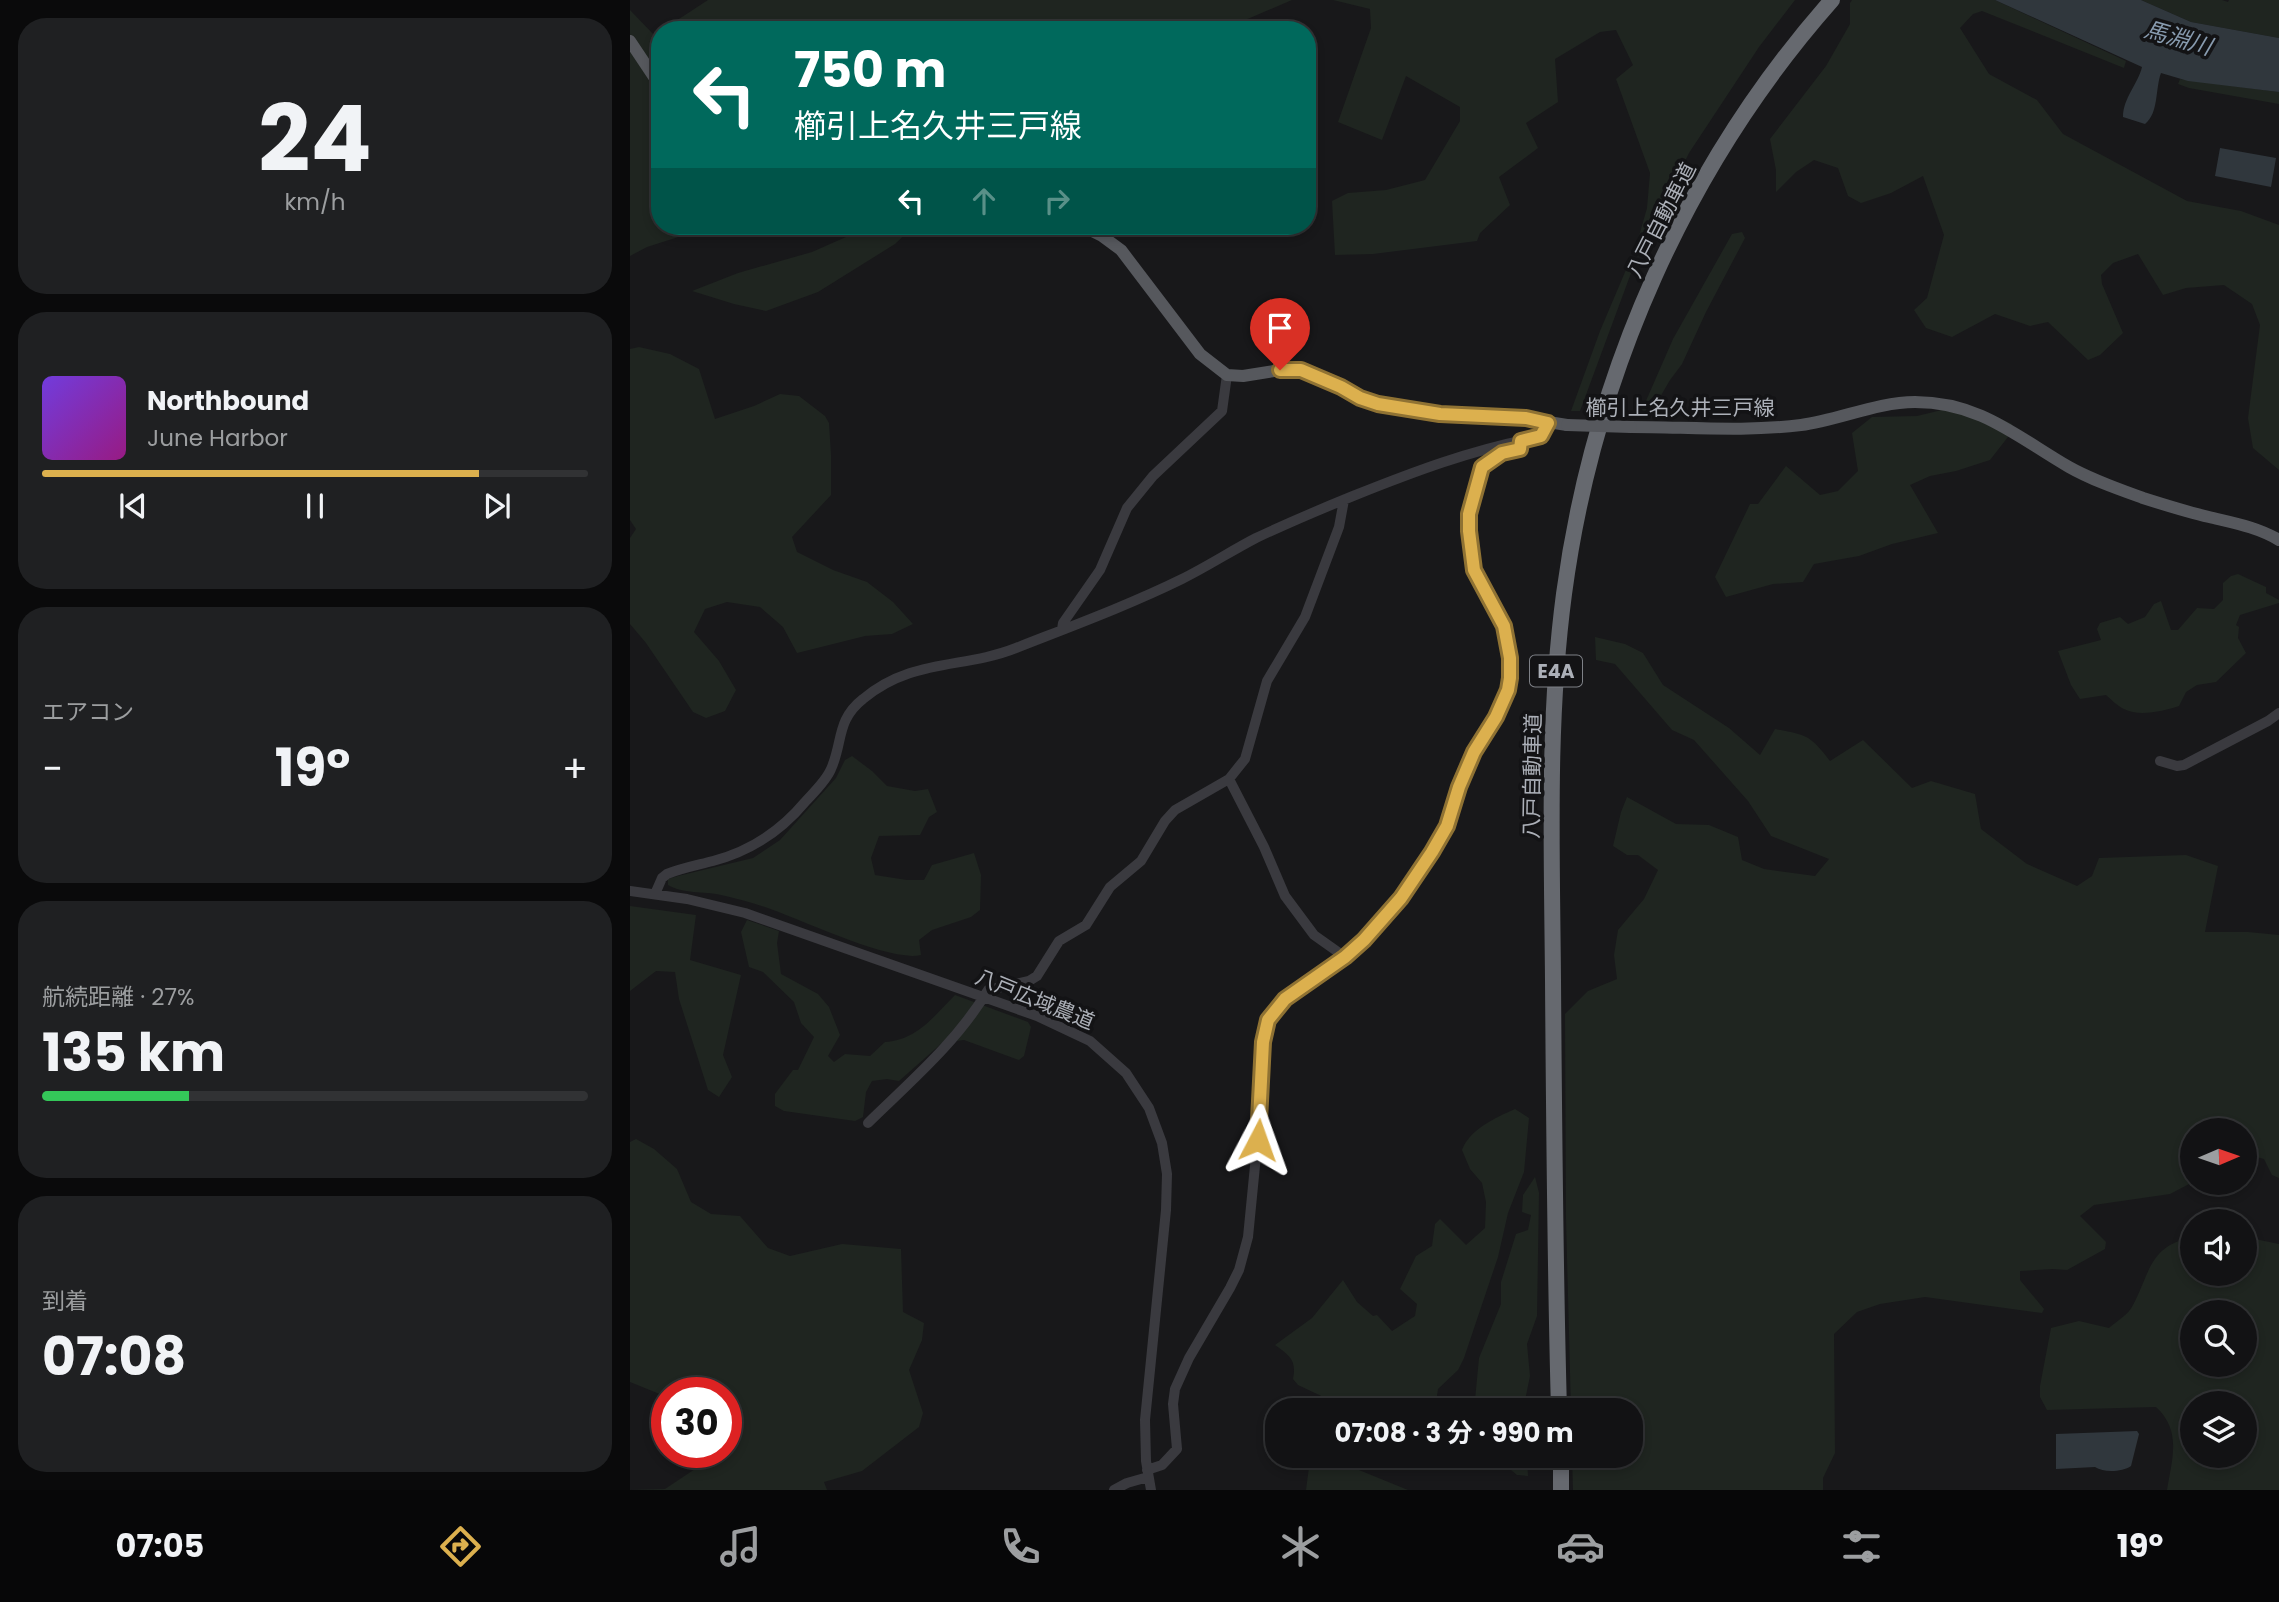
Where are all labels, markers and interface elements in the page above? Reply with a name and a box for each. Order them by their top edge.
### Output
water label: 馬淵川 [2140,13,2218,64]
text: 750 m [794,36,946,104]
icon: left [679,49,770,140]
text: 24 [258,75,372,203]
text: 櫛引上名久井三戸線 [794,103,1082,148]
street label: 八戸自動車道 [1619,157,1703,283]
icon: left [892,182,930,220]
icon: ahead [965,182,1003,220]
icon: right [1038,182,1076,220]
text: km/h [284,186,346,218]
pin [1250,298,1310,370]
icon: arrive [1261,309,1299,347]
text: Northbound [147,383,309,419]
street label: 櫛引上名久井三戸線 [1586,393,1775,422]
text: June Harbor [147,422,288,454]
icon: previous [114,487,152,525]
icon: pause [296,487,334,525]
icon: next [478,487,516,525]
road number: E4A [1530,656,1582,686]
text: エアコン [42,696,134,728]
street label: 八戸自動車道 [1516,713,1548,839]
text: 19° [275,731,350,804]
text: − [42,742,63,795]
text: + [562,742,588,795]
street label: 八戸広域農道 [971,962,1099,1036]
text: 航続距離 · 27% [42,981,194,1013]
text: 135 km [42,1016,225,1089]
position arrow [1221,1103,1295,1177]
north arrow [2180,1118,2258,1195]
map controls [2180,1118,2257,1468]
button: sound [2180,1209,2257,1286]
text: 到着 [42,1285,88,1317]
button: search [2180,1300,2257,1377]
text: 07:08 [42,1320,186,1393]
speed limit sign: 30 [651,1377,742,1468]
button: layers [2180,1391,2257,1468]
text: 07:08 · 3 分 · 990 m [1335,1415,1573,1451]
icon: directions [436,1522,485,1571]
icon: music [716,1522,765,1571]
icon: phone [996,1522,1045,1571]
icon: climate [1276,1522,1325,1571]
icon: car [1556,1522,1605,1571]
icon: filters [1837,1522,1886,1571]
text: 07:05 [116,1523,204,1568]
text: 19° [2117,1523,2163,1568]

